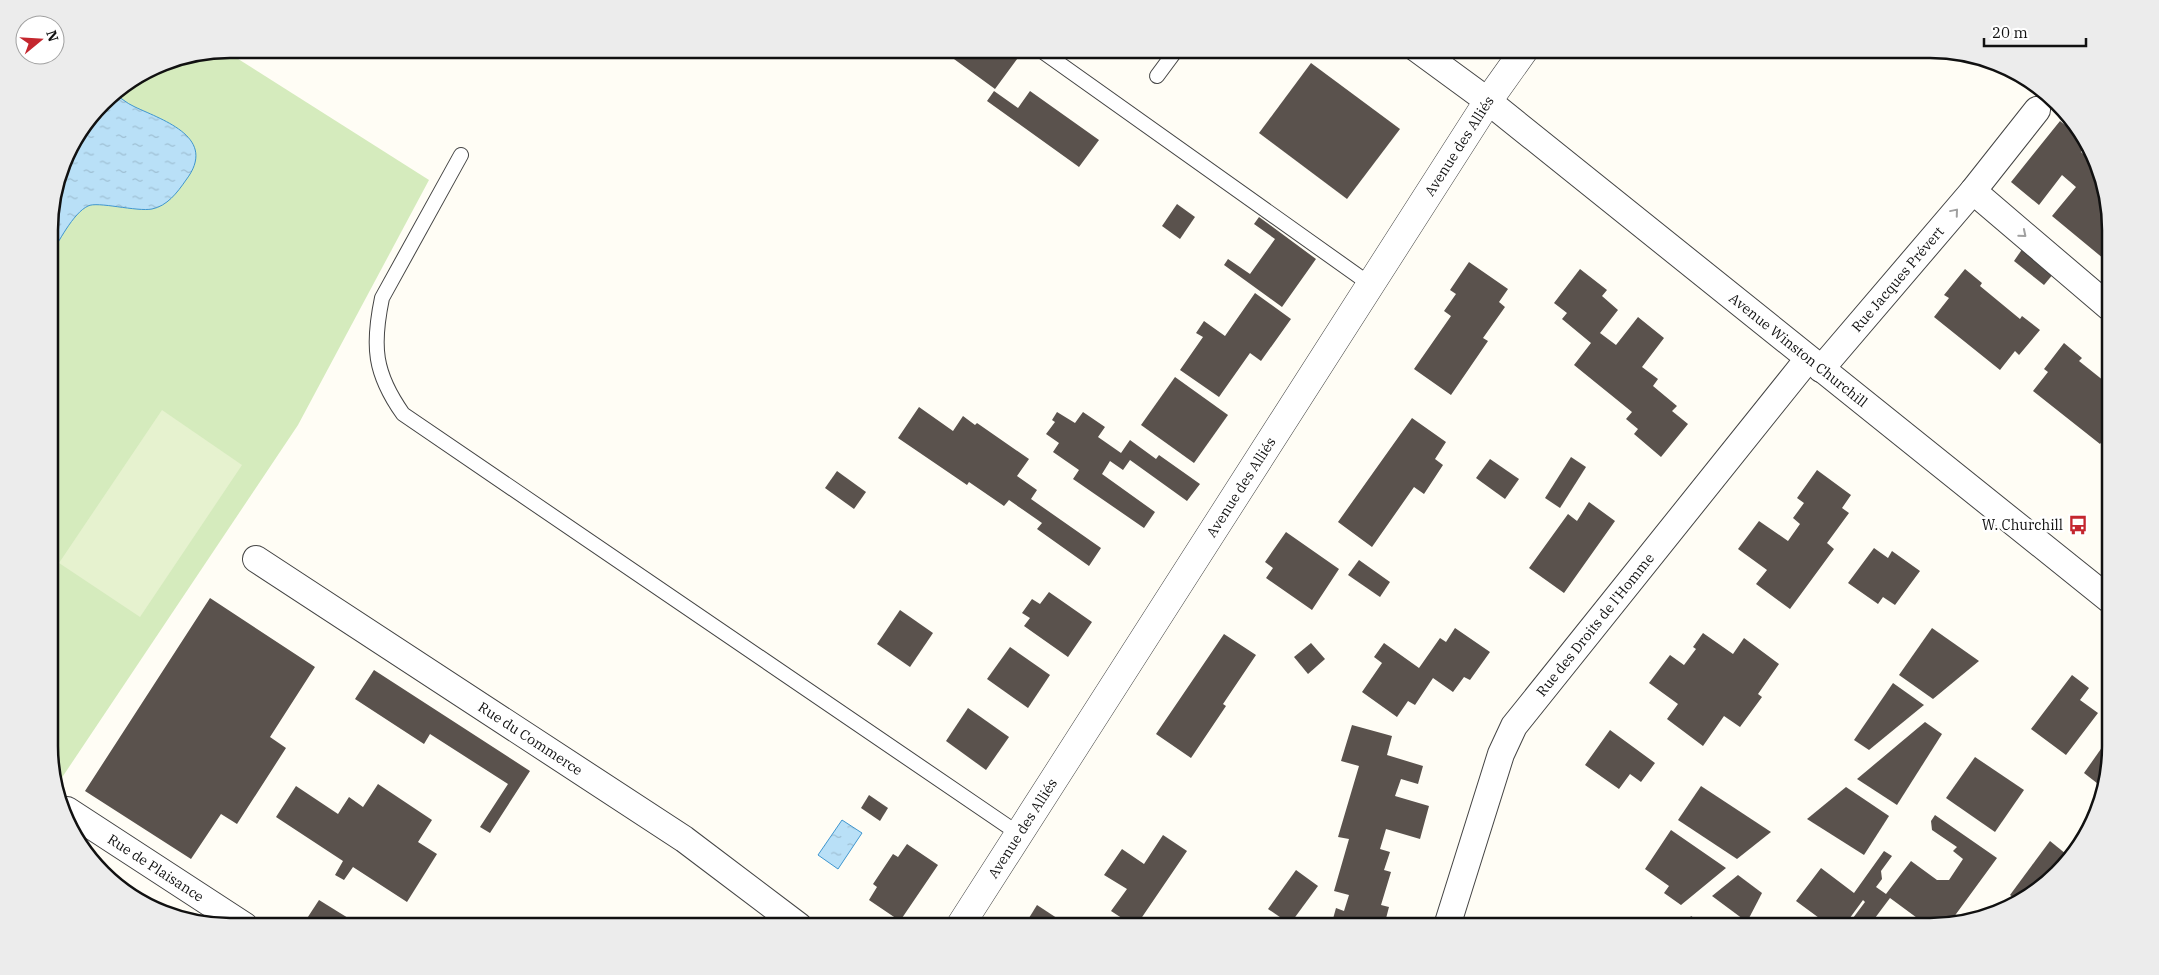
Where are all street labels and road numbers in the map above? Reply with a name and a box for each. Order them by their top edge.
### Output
street label: Avenue des Alliés [1421,92,1498,199]
street label: Rue Jacques Prévert [1848,223,1948,336]
street label: Avenue Winston Churchill [1726,289,1871,411]
street label: Avenue des Alliés [1202,434,1280,541]
street label: Rue des Droits de l'Homme [1532,549,1658,700]
street label: Rue du Commerce [475,698,586,779]
street label: Avenue des Alliés [984,775,1061,882]
street label: Rue de Plaisance [104,830,207,906]

